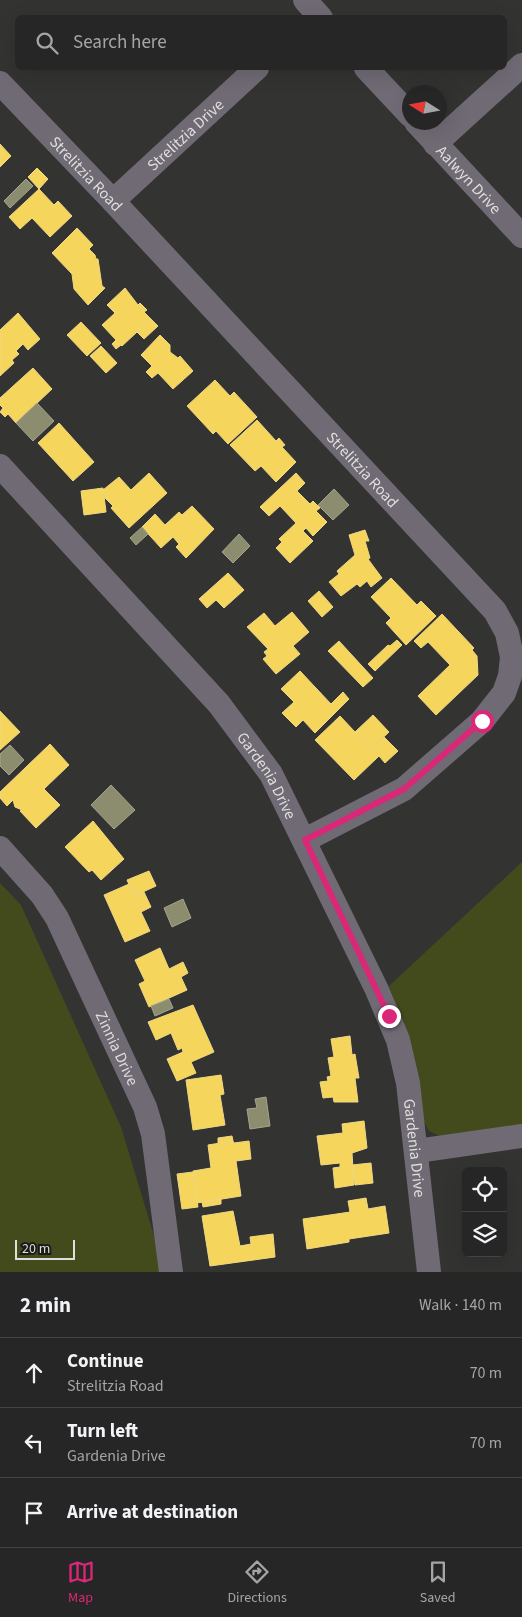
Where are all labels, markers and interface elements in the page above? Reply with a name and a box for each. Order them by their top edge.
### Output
search box [15,15,507,70]
icon: search [33,29,61,57]
text: Search here [73,29,167,56]
north arrow [402,85,447,130]
street label: Strelitzia Drive [143,94,229,176]
street label: Strelitzia Road [44,131,127,217]
street label: Aalwyn Drive [431,140,506,219]
street label: Strelitzia Road [321,427,403,513]
route start [471,710,494,733]
street label: Gardenia Drive [232,728,302,823]
route end [378,1005,401,1028]
street label: Zinnia Drive [90,1008,144,1089]
street label: Gardenia Drive [398,1098,431,1199]
map controls [462,1167,507,1257]
button: locate [462,1167,507,1212]
button: layers [462,1212,507,1257]
scale bar [15,1237,75,1260]
text: 20 m [22,1239,50,1259]
text: 2 min [20,1290,71,1320]
text: Walk · 140 m [419,1294,502,1316]
text: Continue [67,1348,144,1375]
icon: ahead [20,1359,48,1387]
text: 70 m [470,1362,502,1384]
text: Strelitzia Road [67,1375,164,1397]
text: Turn left [67,1418,138,1445]
icon: left [20,1429,48,1457]
text: 70 m [470,1432,502,1454]
text: Gardenia Drive [67,1445,166,1467]
icon: arrive [20,1499,48,1527]
text: Arrive at destination [67,1499,238,1526]
tab: Map [67,1558,95,1608]
tab: Directions [228,1558,287,1608]
tab: Saved [420,1558,455,1608]

